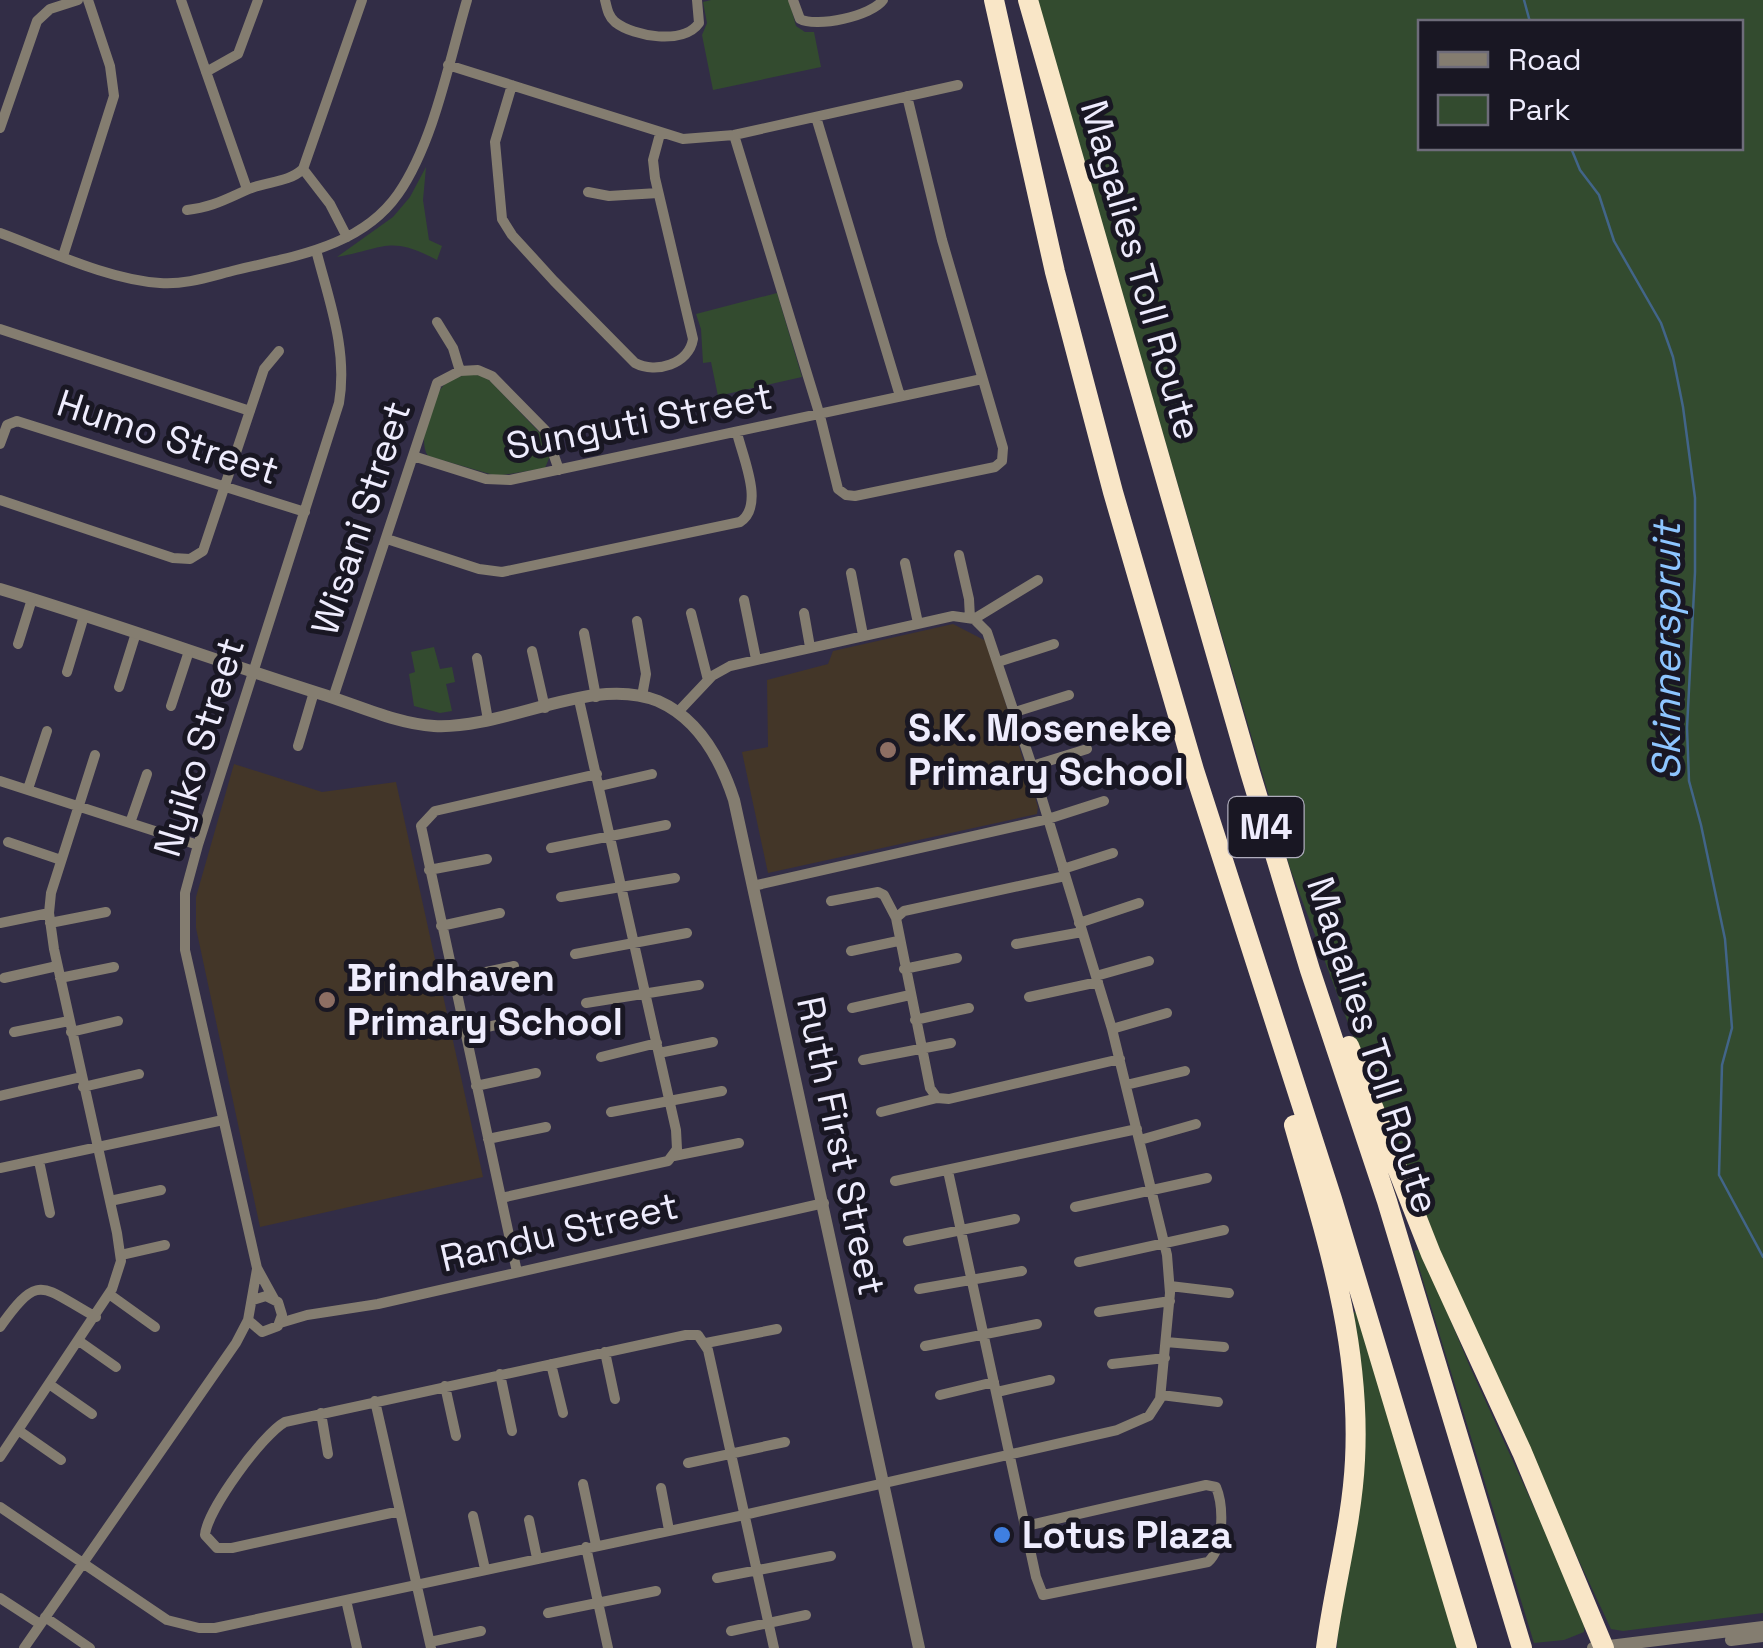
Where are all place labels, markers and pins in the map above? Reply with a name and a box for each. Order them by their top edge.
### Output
place label: S.K. Moseneke Primary School [908,704,1184,796]
marker: S.K. Moseneke Primary School [877,739,899,761]
place label: Brindhaven Primary School [347,954,623,1046]
marker: Brindhaven Primary School [316,989,338,1011]
place label: Lotus Plaza [1022,1511,1232,1559]
marker: Lotus Plaza [991,1524,1013,1546]

